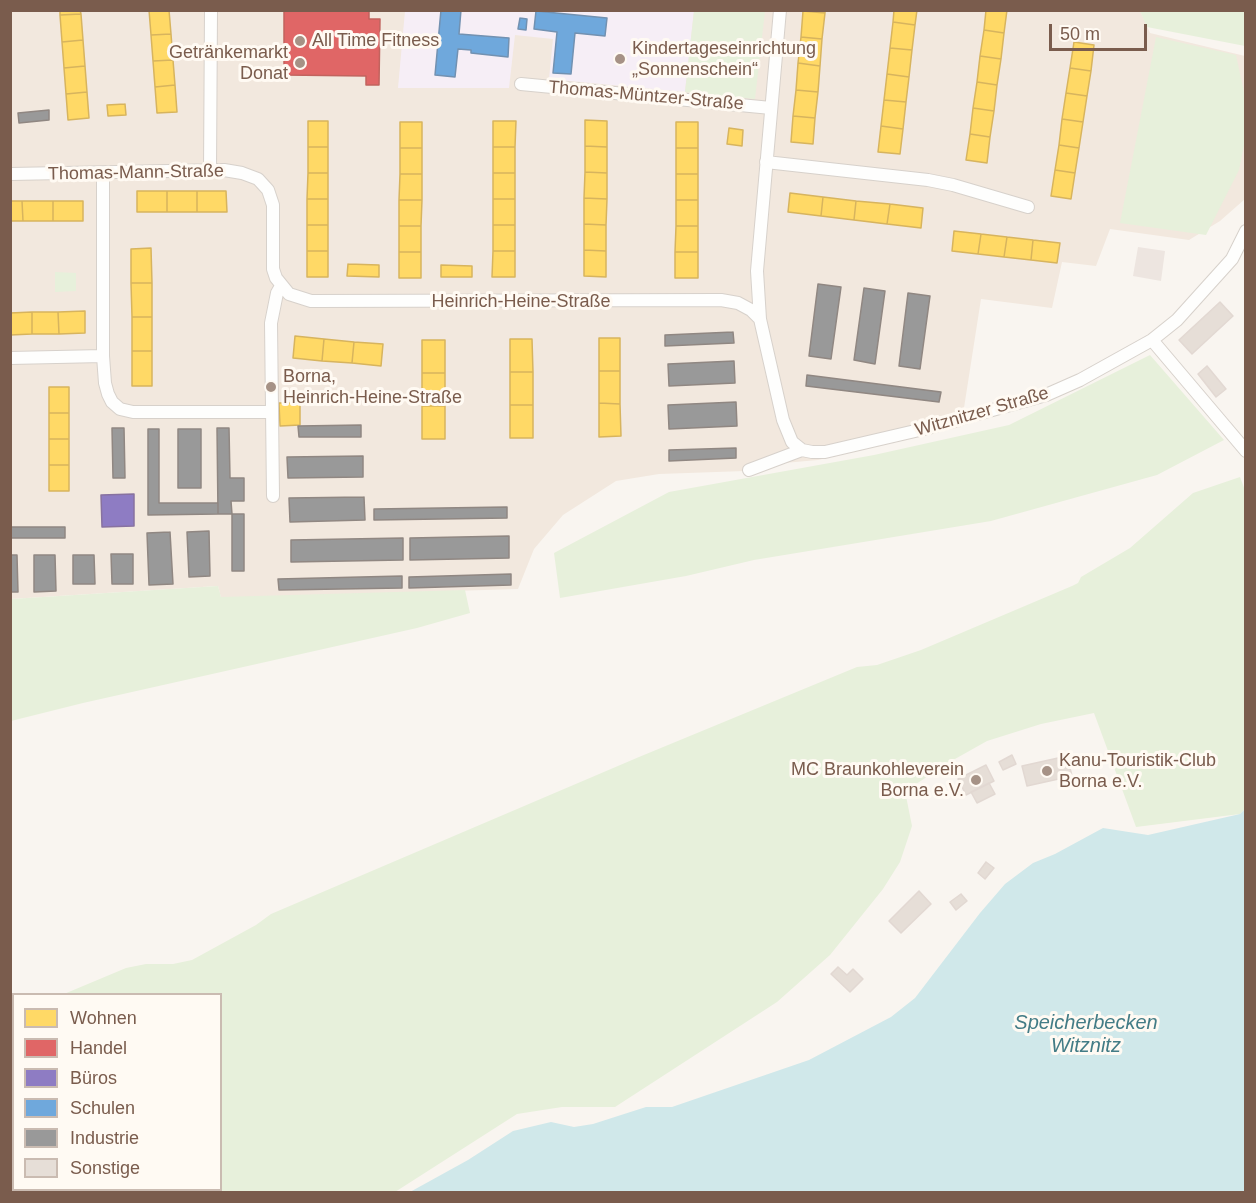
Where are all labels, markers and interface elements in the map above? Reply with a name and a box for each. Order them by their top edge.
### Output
scale bar [1052,12,1150,50]
text: 50 m [1060,24,1100,44]
place label: All Time Fitness [312,30,439,52]
marker: All Time Fitness [293,34,307,48]
place label: Kindertageseinrichtung „Sonnenschein“ [632,38,816,80]
place label: Getränkemarkt Donat [169,42,288,84]
marker: Kindertageseinrichtung „Sonnenschein“ [613,52,627,66]
marker: Getränkemarkt Donat [293,56,307,70]
street label: Thomas-Müntzer-Straße [547,77,745,115]
street label: Thomas-Mann-Straße [48,161,224,185]
street label: Heinrich-Heine-Straße [431,291,611,313]
place label: Borna, Heinrich-Heine-Straße [283,366,462,409]
marker: Borna, Heinrich-Heine-Straße [264,380,278,394]
street label: Witznitzer Straße [913,383,1051,441]
place label: Kanu-Touristik-Club Borna e.V. [1059,750,1216,792]
place label: MC Braunkohleverein Borna e.V. [791,759,964,802]
marker: Kanu-Touristik-Club Borna e.V. [1040,764,1054,778]
marker: MC Braunkohleverein Borna e.V. [969,773,983,787]
legend [12,993,222,1191]
text: Wohnen [70,1008,137,1028]
water label: Speicherbecken Witznitz [1014,1011,1158,1058]
text: Handel [70,1038,127,1058]
text: Büros [70,1068,117,1088]
text: Schulen [70,1098,135,1118]
text: Industrie [70,1128,139,1148]
text: Sonstige [70,1158,140,1178]

